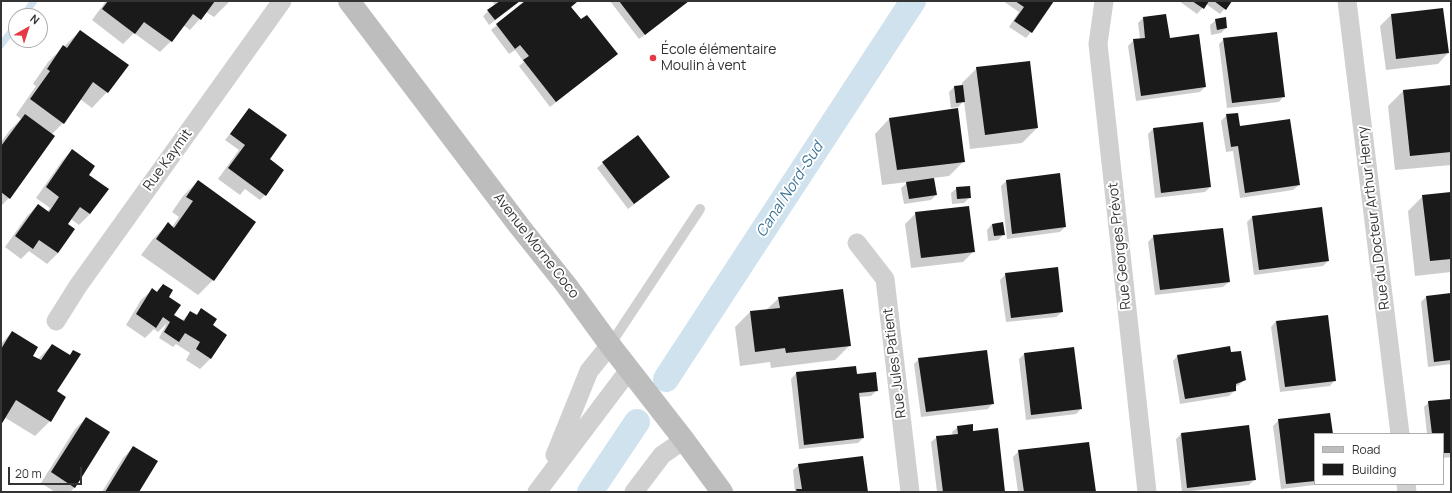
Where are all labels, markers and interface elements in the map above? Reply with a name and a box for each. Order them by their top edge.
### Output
north arrow [8,8,48,48]
text: N [27,11,43,27]
place label: École élémentaire Moulin à vent [661,42,776,74]
marker: École élémentaire Moulin à vent [648,53,658,63]
street label: Rue du Docteur Arthur Henry [1354,125,1394,311]
street label: Rue Kaymit [140,126,196,194]
water label: Canal Nord-Sud [753,139,827,241]
street label: Rue Georges Prévot [1105,181,1135,311]
street label: Avenue Morne Coco [490,190,582,302]
street label: Rue Jules Patient [880,307,910,419]
legend [1314,433,1444,485]
text: Road [1352,441,1380,458]
scale bar [10,459,84,485]
text: Building [1352,461,1396,478]
text: 20 m [15,465,42,482]

